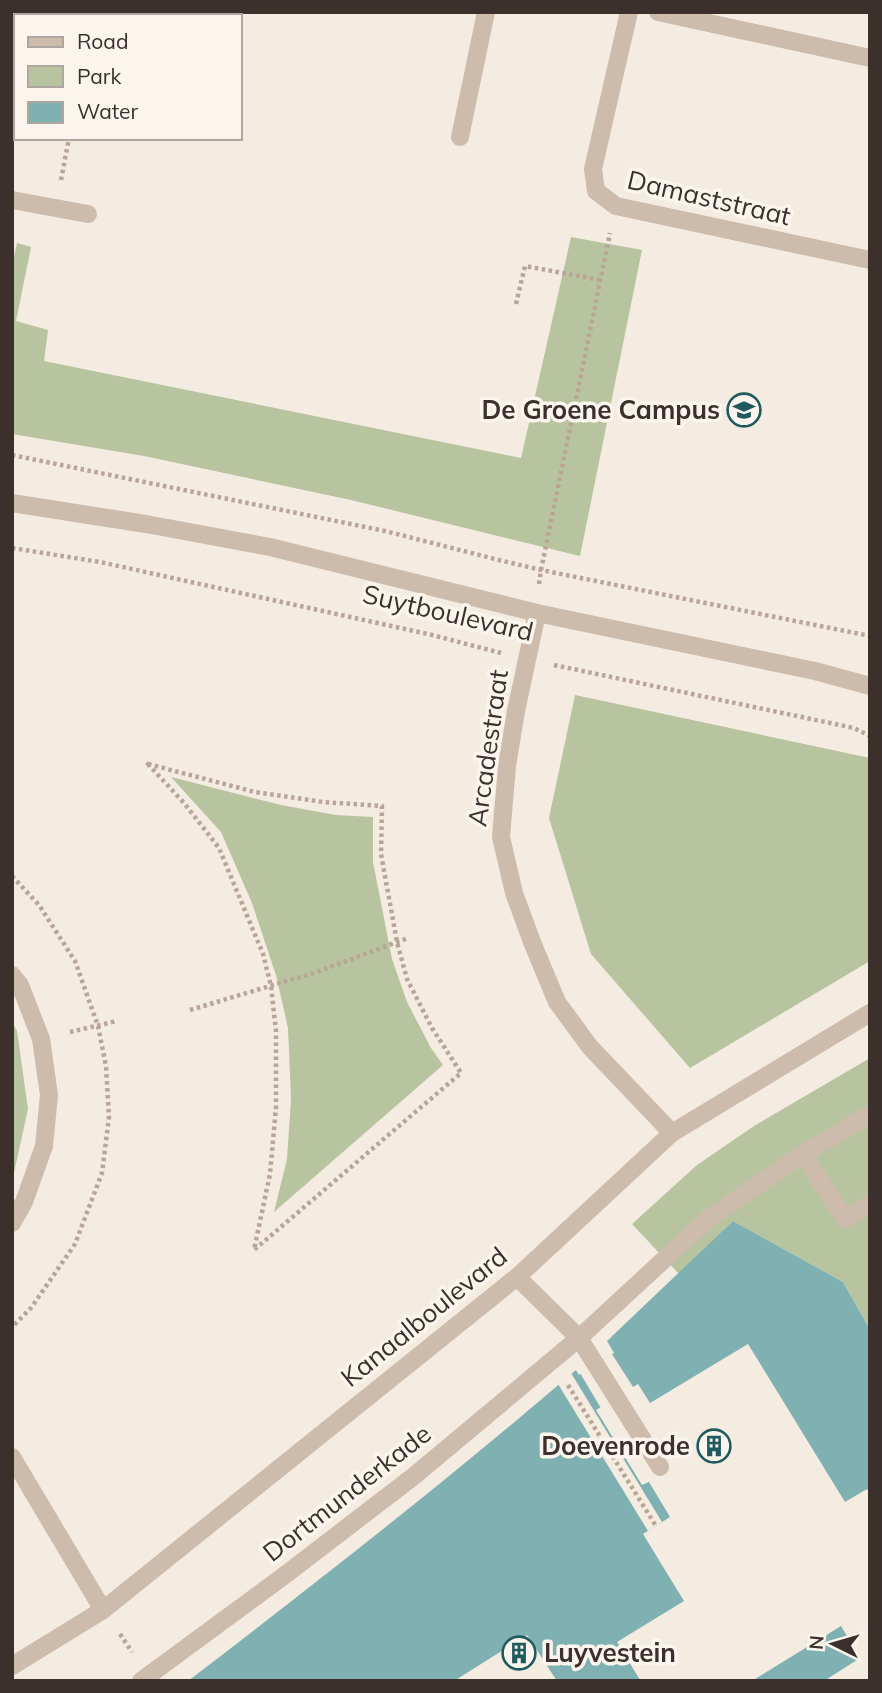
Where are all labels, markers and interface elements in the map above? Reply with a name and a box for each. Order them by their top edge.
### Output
legend [14,14,242,140]
text: Road [77,28,128,54]
text: Park [77,63,121,89]
text: Water [77,98,138,124]
street label: Damaststraat [624,163,794,232]
school or university icon: De Groene Campus [725,391,763,429]
place label: De Groene Campus [481,393,720,426]
street label: Suytboulevard [360,577,537,648]
street label: Arcadestraat [460,667,515,828]
street label: Kanaalboulevard [334,1239,513,1394]
street label: Dortmunderkade [256,1417,437,1569]
building icon: Doevenrode [695,1427,733,1465]
place label: Doevenrode [541,1429,690,1462]
north arrow [798,1609,868,1679]
building icon: Luyvestein [500,1634,538,1672]
text: N [803,1634,829,1651]
place label: Luyvestein [544,1636,676,1669]

